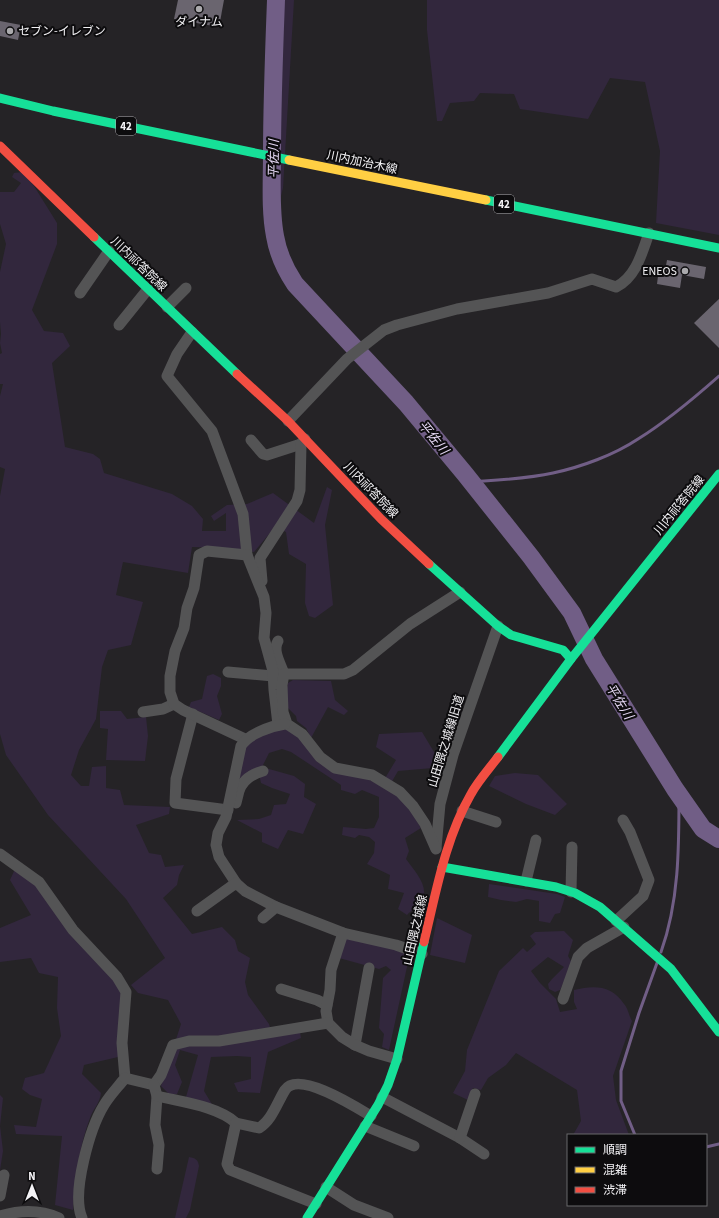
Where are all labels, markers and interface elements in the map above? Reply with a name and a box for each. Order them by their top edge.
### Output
marker: ダイナム [194,4,204,14]
place label: ダイナム [175,14,223,31]
place label: セブン-イレブン [18,23,106,40]
marker: セブン-イレブン [5,26,15,36]
road number: 42 [116,117,136,135]
water label: 平佐川 [265,137,283,179]
street label: 川内加治木線 [325,147,399,178]
road number: 42 [494,195,514,213]
street label: 川内祁答院線 [107,233,170,295]
place label: ENEOS [642,263,677,280]
marker: ENEOS [680,266,690,276]
water label: 平佐川 [414,417,454,460]
street label: 川内祁答院線 [340,459,402,522]
street label: 川内祁答院線 [650,472,709,539]
water label: 平佐川 [601,680,638,725]
street label: 山田隈之城線旧道 [424,693,469,790]
street label: 山田隈之城線 [399,893,432,967]
legend [567,1134,707,1206]
text: 順調 [603,1142,627,1159]
text: 混雑 [603,1162,627,1179]
north arrow [12,1166,52,1206]
text: N [28,1169,36,1184]
text: 渋滞 [603,1182,627,1199]

